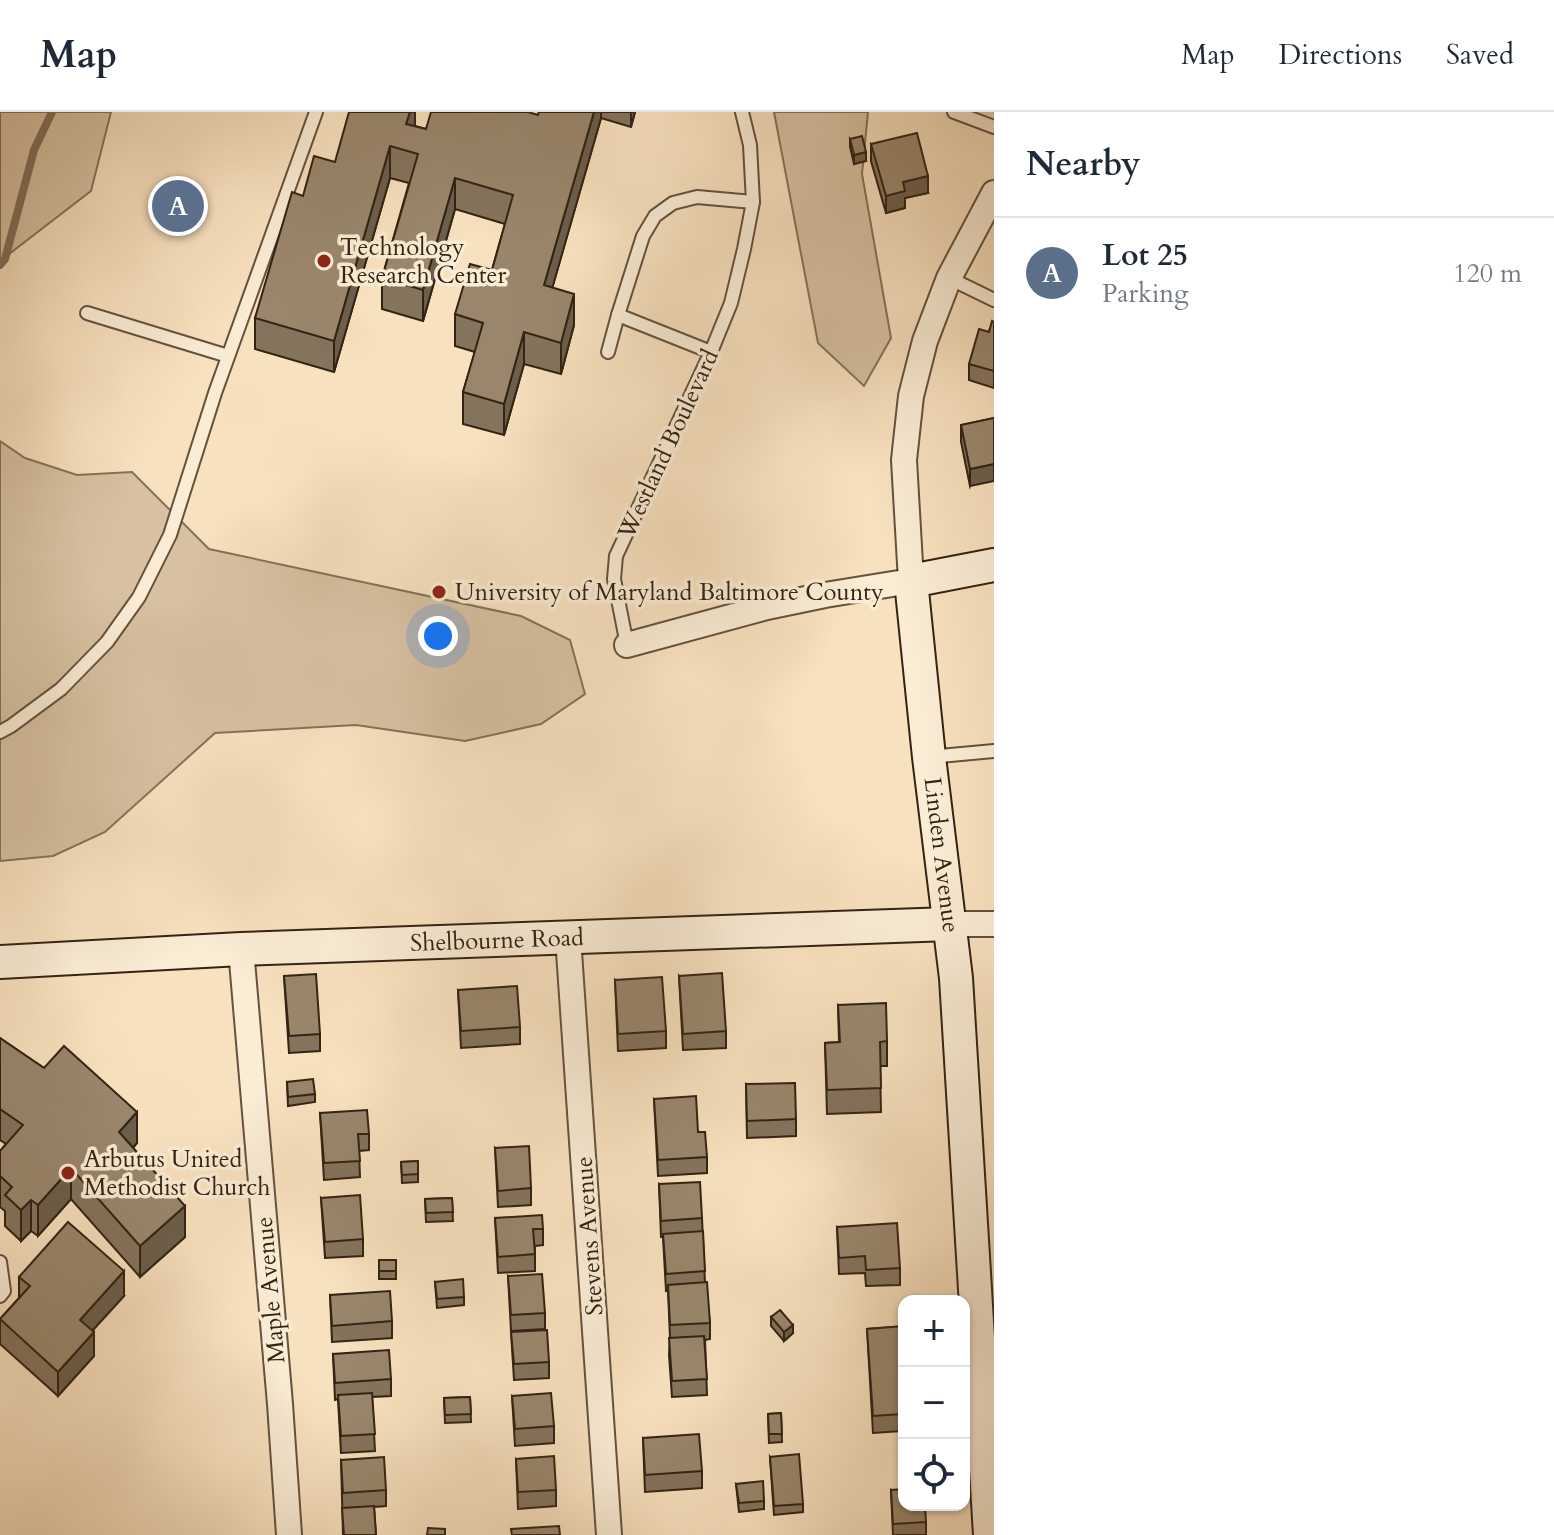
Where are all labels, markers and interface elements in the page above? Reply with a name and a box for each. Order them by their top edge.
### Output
text: Map [40,29,117,81]
text: Map [1181,36,1235,74]
text: Directions [1279,36,1402,74]
text: Saved [1446,36,1514,74]
text: Nearby [1026,141,1141,187]
pin: A [152,176,204,236]
place label: Technology Research Center [340,231,507,292]
text: Lot 25 [1102,235,1188,276]
marker: Technology Research Center [315,252,333,270]
text: A [1042,256,1062,291]
text: 120 m [1453,256,1522,291]
text: Parking [1102,276,1189,311]
street label: Westland Boulevard [610,344,727,545]
place label: University of Maryland Baltimore County [455,576,884,609]
marker: University of Maryland Baltimore County [430,583,448,601]
your location [418,616,458,656]
street label: Linden Avenue [916,775,967,935]
street label: Shelbourne Road [410,921,585,960]
place label: Arbutus United Methodist Church [84,1143,270,1204]
street label: Stevens Avenue [567,1155,612,1317]
marker: Arbutus United Methodist Church [59,1164,77,1182]
street label: Maple Avenue [248,1215,293,1365]
map controls [898,1295,970,1511]
button: + [898,1295,970,1367]
button: − [898,1367,970,1439]
button: locate [898,1439,970,1511]

